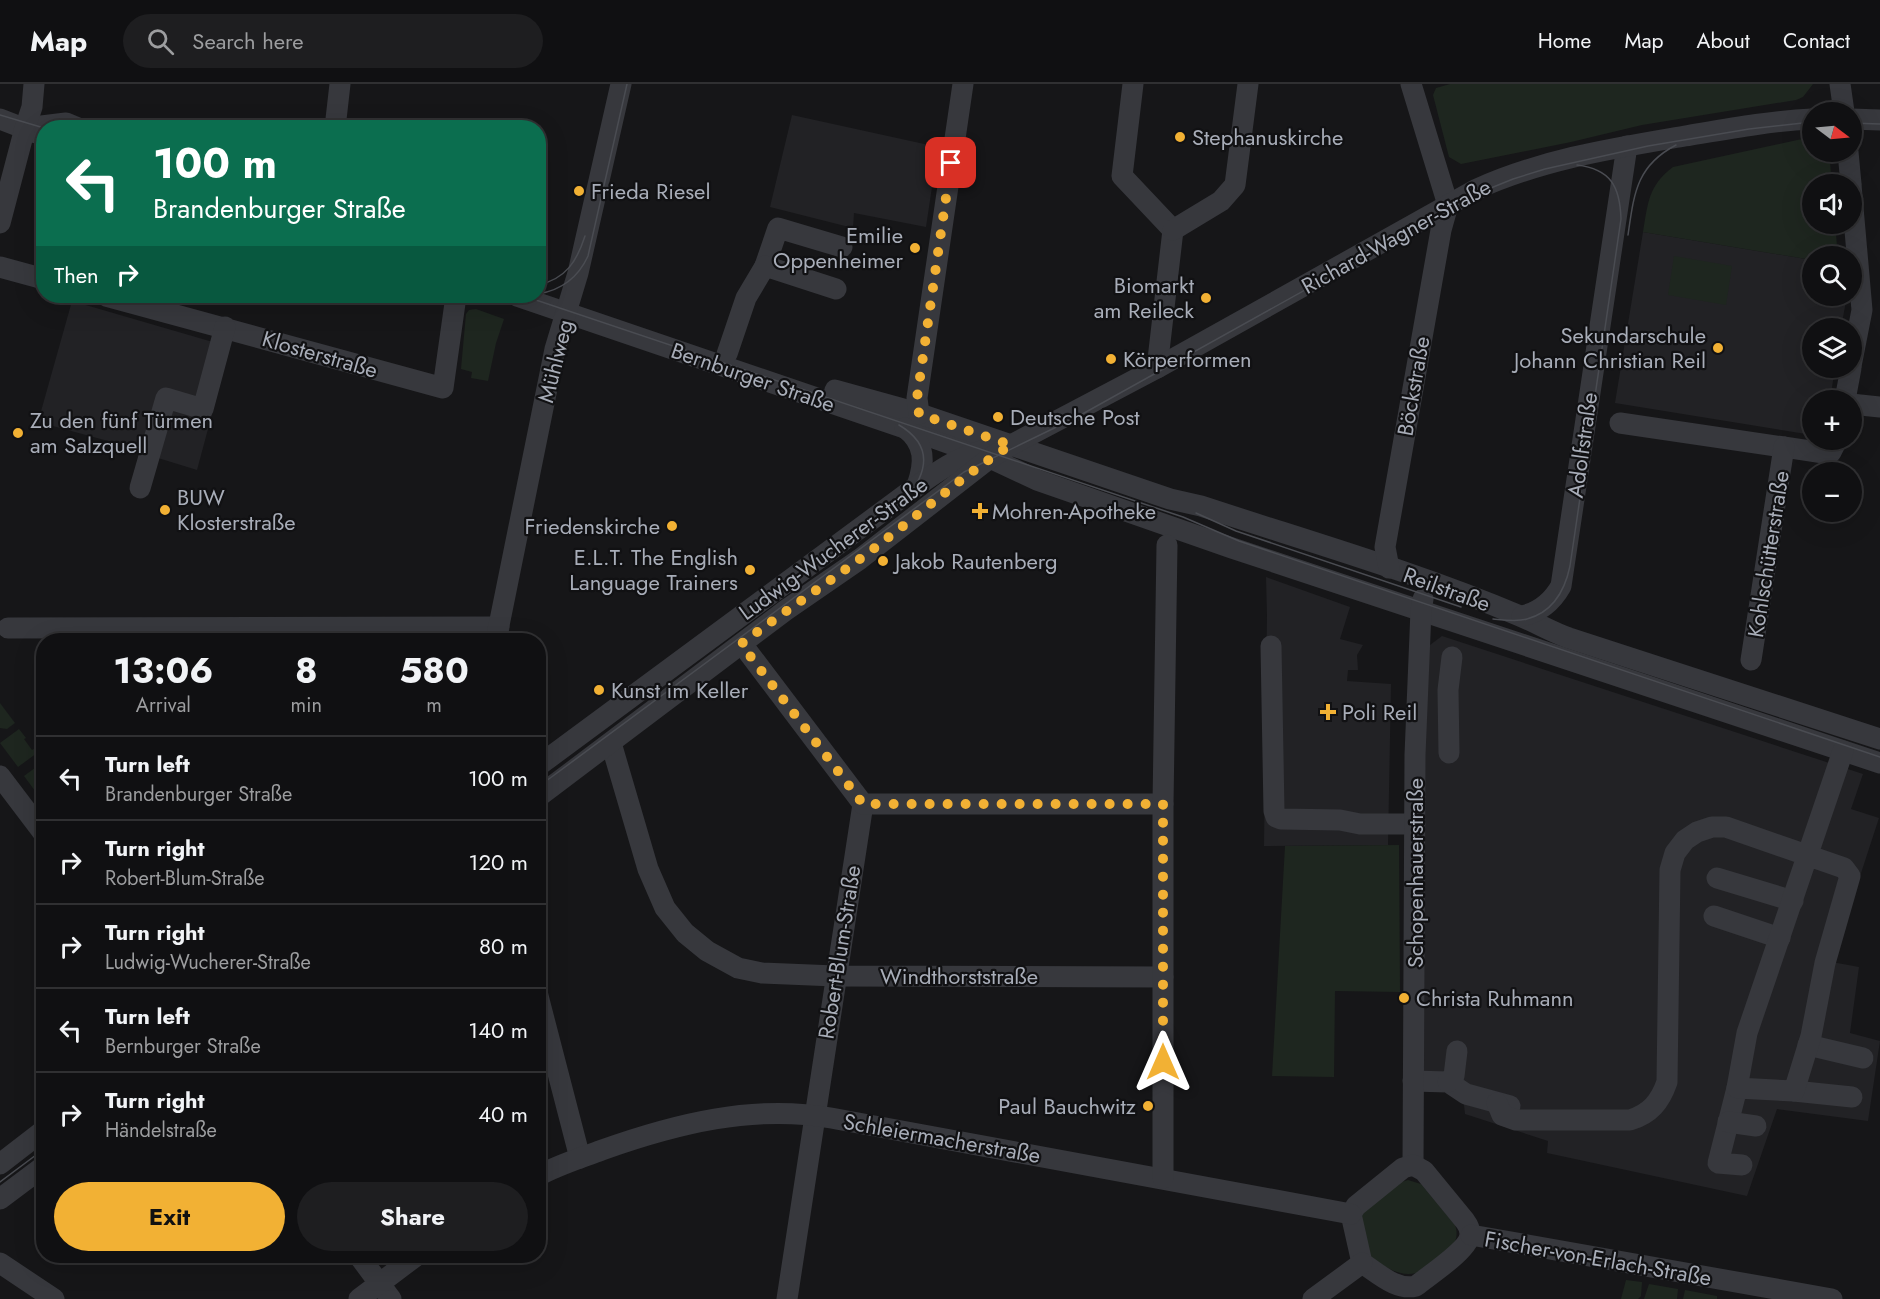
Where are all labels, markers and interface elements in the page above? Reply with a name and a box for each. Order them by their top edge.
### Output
search box [123,14,543,68]
text: Map [30,21,87,62]
icon: search [144,25,177,58]
text: Search here [192,25,304,57]
text: Home [1538,26,1591,56]
text: Map [1624,26,1664,56]
text: About [1697,26,1750,56]
text: Contact [1783,26,1850,56]
north arrow [1802,102,1862,162]
map controls [1802,102,1862,522]
place label: Stephanuskirche [1192,121,1343,153]
marker: Stephanuskirche [1173,130,1187,144]
text: 100 m [153,133,277,194]
pin [925,137,976,188]
icon: left [54,144,132,222]
icon: arrive [934,146,967,179]
street label: Richard-Wagner-Straße [1295,171,1497,301]
button: sound [1802,174,1862,234]
place label: Frieda Riesel [591,175,711,207]
marker: Frieda Riesel [572,184,586,198]
text: Brandenburger Straße [153,189,406,228]
place label: Emilie Oppenheimer [773,219,903,276]
marker: Emilie Oppenheimer [908,241,922,255]
button: search [1802,246,1862,306]
icon: right [111,258,144,291]
text: Then [54,259,99,291]
place label: Biomarkt am Reileck [1094,269,1195,326]
marker: Biomarkt am Reileck [1199,291,1213,305]
street label: Mühlweg [529,316,581,406]
button: layers [1802,318,1862,378]
place label: Sekundarschule Johann Christian Reil [1511,319,1706,376]
street label: Klosterstraße [259,322,381,386]
street label: Bernburger Straße [667,334,839,420]
street label: Böckstraße [1389,334,1437,438]
marker: Sekundarschule Johann Christian Reil [1711,341,1725,355]
place label: Körperformen [1123,343,1252,375]
marker: Körperformen [1104,352,1118,366]
street label: Adolfstraße [1559,390,1605,500]
button: + [1802,390,1862,450]
place label: Deutsche Post [1010,401,1140,433]
place label: Zu den fünf Türmen am Salzquell [30,404,213,461]
marker: Deutsche Post [991,410,1005,424]
marker: Zu den fünf Türmen am Salzquell [11,426,25,440]
button: − [1802,462,1862,522]
street label: Ludwig-Wucherer-Straße [732,468,934,628]
street label: Kohlschütterstraße [1739,468,1797,640]
place label: BUW Klosterstraße [177,481,296,538]
place label: Mohren-Apotheke [992,495,1156,527]
marker: BUW Klosterstraße [158,503,172,517]
marker: Mohren-Apotheke [973,504,987,518]
place label: Friedenskirche [525,510,660,542]
marker: Friedenskirche [665,519,679,533]
place label: E.L.T. The English Language Trainers [569,541,738,598]
place label: Jakob Rautenberg [892,545,1058,577]
marker: Jakob Rautenberg [876,554,890,568]
street label: Reilstraße [1399,558,1495,620]
marker: E.L.T. The English Language Trainers [743,563,757,577]
text: 13:06 [113,644,213,696]
text: 8 [295,644,318,696]
text: 580 [399,644,469,696]
place label: Kunst im Keller [611,674,749,706]
marker: Kunst im Keller [592,683,606,697]
text: Arrival [136,691,191,720]
text: min [291,691,322,720]
text: m [426,691,442,720]
place label: Poli Reil [1342,696,1417,728]
marker: Poli Reil [1319,703,1337,721]
text: Turn left [105,748,190,780]
icon: left [54,762,87,795]
text: 100 m [468,762,528,794]
street label: Schopenhauerstraße [1399,778,1431,968]
text: Brandenburger Straße [105,780,292,809]
text: Turn right [105,832,205,864]
icon: right [54,846,87,879]
text: 120 m [469,846,528,878]
street label: Robert-Blum-Straße [809,863,869,1041]
text: Robert-Blum-Straße [105,864,265,893]
text: Turn right [105,916,205,948]
icon: right [54,930,87,963]
text: 80 m [479,930,528,962]
text: Ludwig-Wucherer-Straße [105,948,311,977]
street label: Windthorststraße [880,960,1038,992]
place label: Christa Ruhmann [1416,982,1573,1014]
marker: Christa Ruhmann [1397,991,1411,1005]
text: Turn left [105,1000,190,1032]
icon: left [54,1014,87,1047]
text: 140 m [468,1014,528,1046]
position arrow [1131,1030,1195,1094]
text: Bernburger Straße [105,1032,261,1061]
text: Turn right [105,1084,205,1116]
place label: Paul Bauchwitz [998,1090,1136,1122]
icon: right [54,1098,87,1131]
text: 40 m [478,1098,528,1130]
marker: Paul Bauchwitz [1141,1099,1155,1113]
street label: Schleiermacherstraße [841,1105,1043,1171]
text: Händelstraße [105,1116,217,1145]
button: Exit [54,1182,285,1251]
button: Share [297,1182,528,1251]
street label: Fischer-von-Erlach-Straße [1482,1222,1714,1294]

